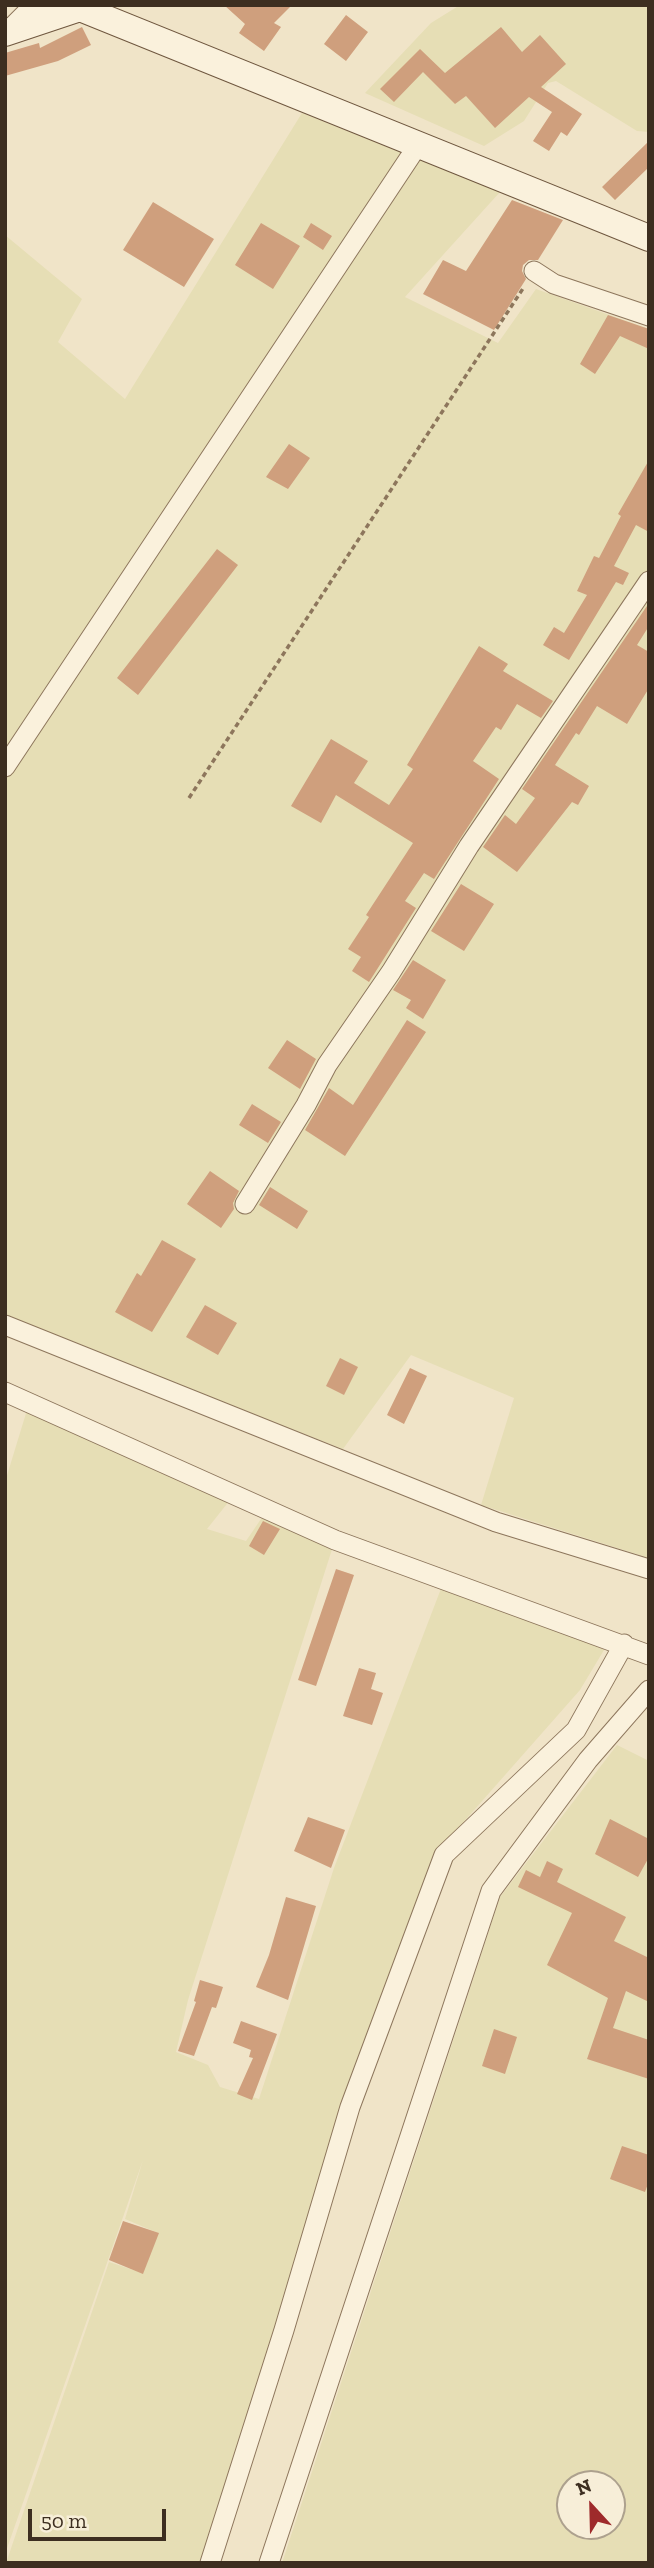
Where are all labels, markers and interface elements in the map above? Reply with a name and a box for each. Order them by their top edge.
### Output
north arrow [556,2470,626,2540]
text: N [573,2474,595,2500]
scale bar [32,2494,170,2538]
text: 50 m [41,2508,87,2533]

